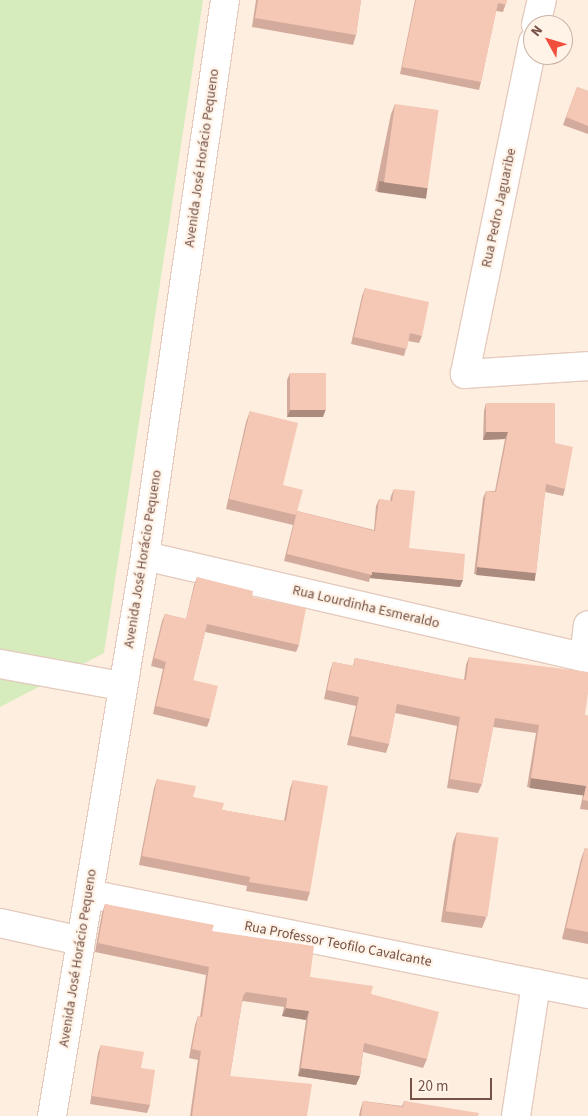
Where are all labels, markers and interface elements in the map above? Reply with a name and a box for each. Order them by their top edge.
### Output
north arrow [523,15,573,65]
text: N [526,21,548,41]
street label: Avenida José Horácio Pequeno [181,68,223,248]
street label: Rua Pedro Jaguaribe [478,147,520,269]
street label: Avenida José Horácio Pequeno [121,469,165,649]
street label: Rua Lourdinha Esmeraldo [291,582,441,632]
street label: Avenida José Horácio Pequeno [56,868,100,1048]
street label: Rua Professor Teofilo Cavalcante [243,918,433,970]
scale bar [413,1068,496,1100]
text: 20 m [418,1076,448,1097]

